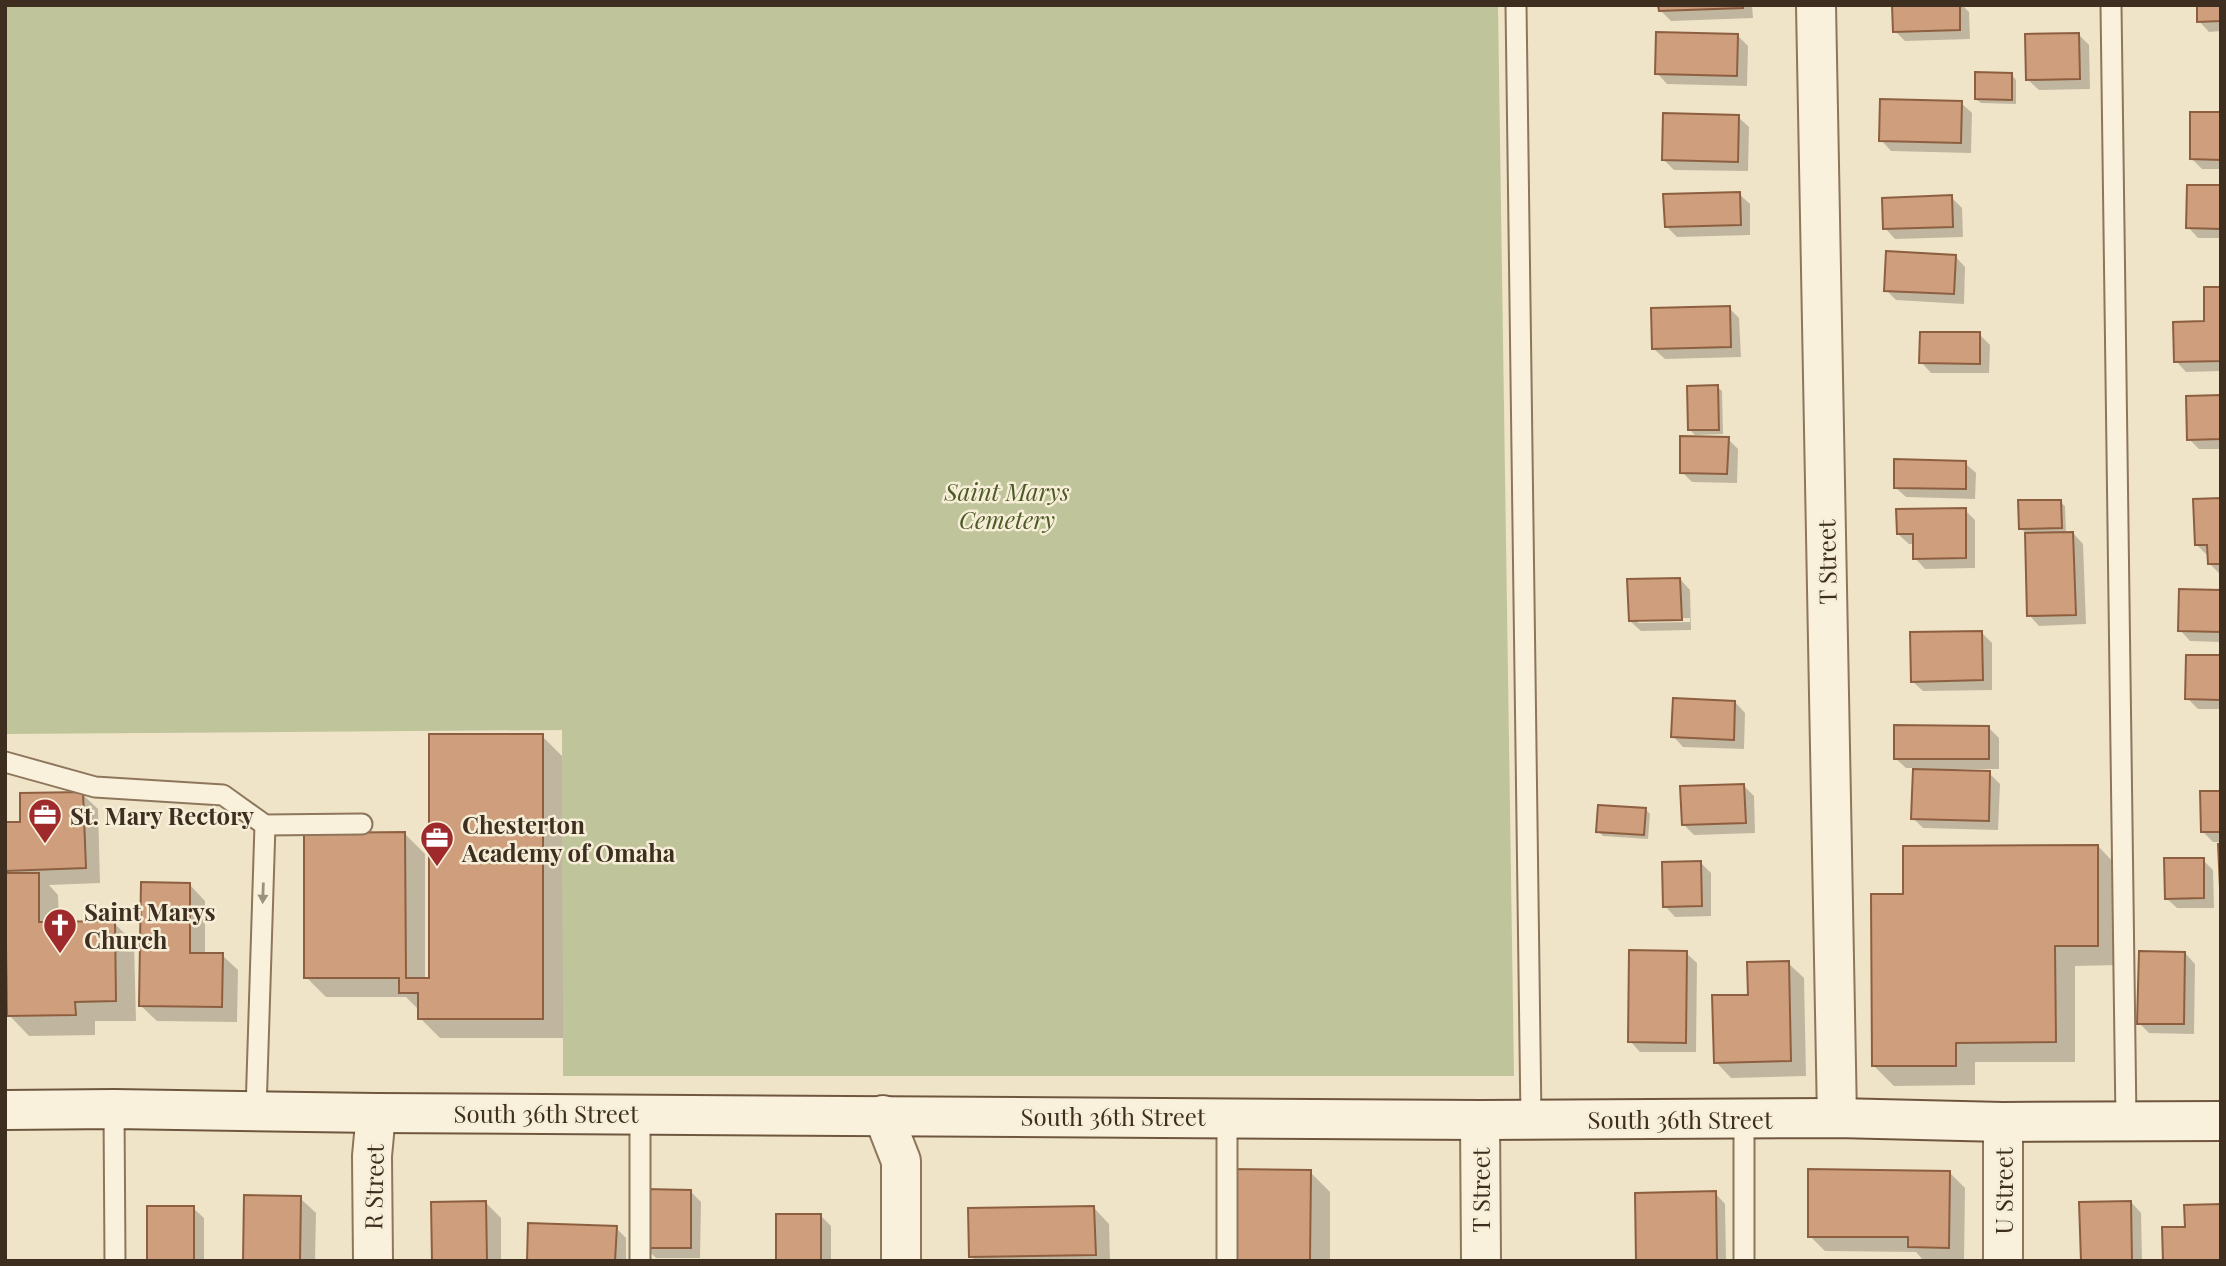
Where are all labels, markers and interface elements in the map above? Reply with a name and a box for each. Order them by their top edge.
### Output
park label: Saint Marys Cemetery [944,475,1069,535]
street label: T Street [1809,519,1843,605]
office icon: St. Mary Rectory [26,796,64,845]
place label: St. Mary Rectory [70,799,254,831]
place label: Chesterton Academy of Omaha [461,808,676,868]
office icon: Chesterton Academy of Omaha [418,819,456,868]
one-way arrow [258,882,269,904]
place label: Saint Marys Church [84,895,216,955]
church icon: Saint Marys Church [41,906,79,955]
street label: South 36th Street [454,1097,639,1129]
street label: South 36th Street [1021,1100,1206,1132]
street label: South 36th Street [1588,1103,1773,1135]
street label: R Street [356,1143,390,1230]
street label: T Street [1464,1147,1496,1232]
street label: U Street [1987,1147,2019,1234]

